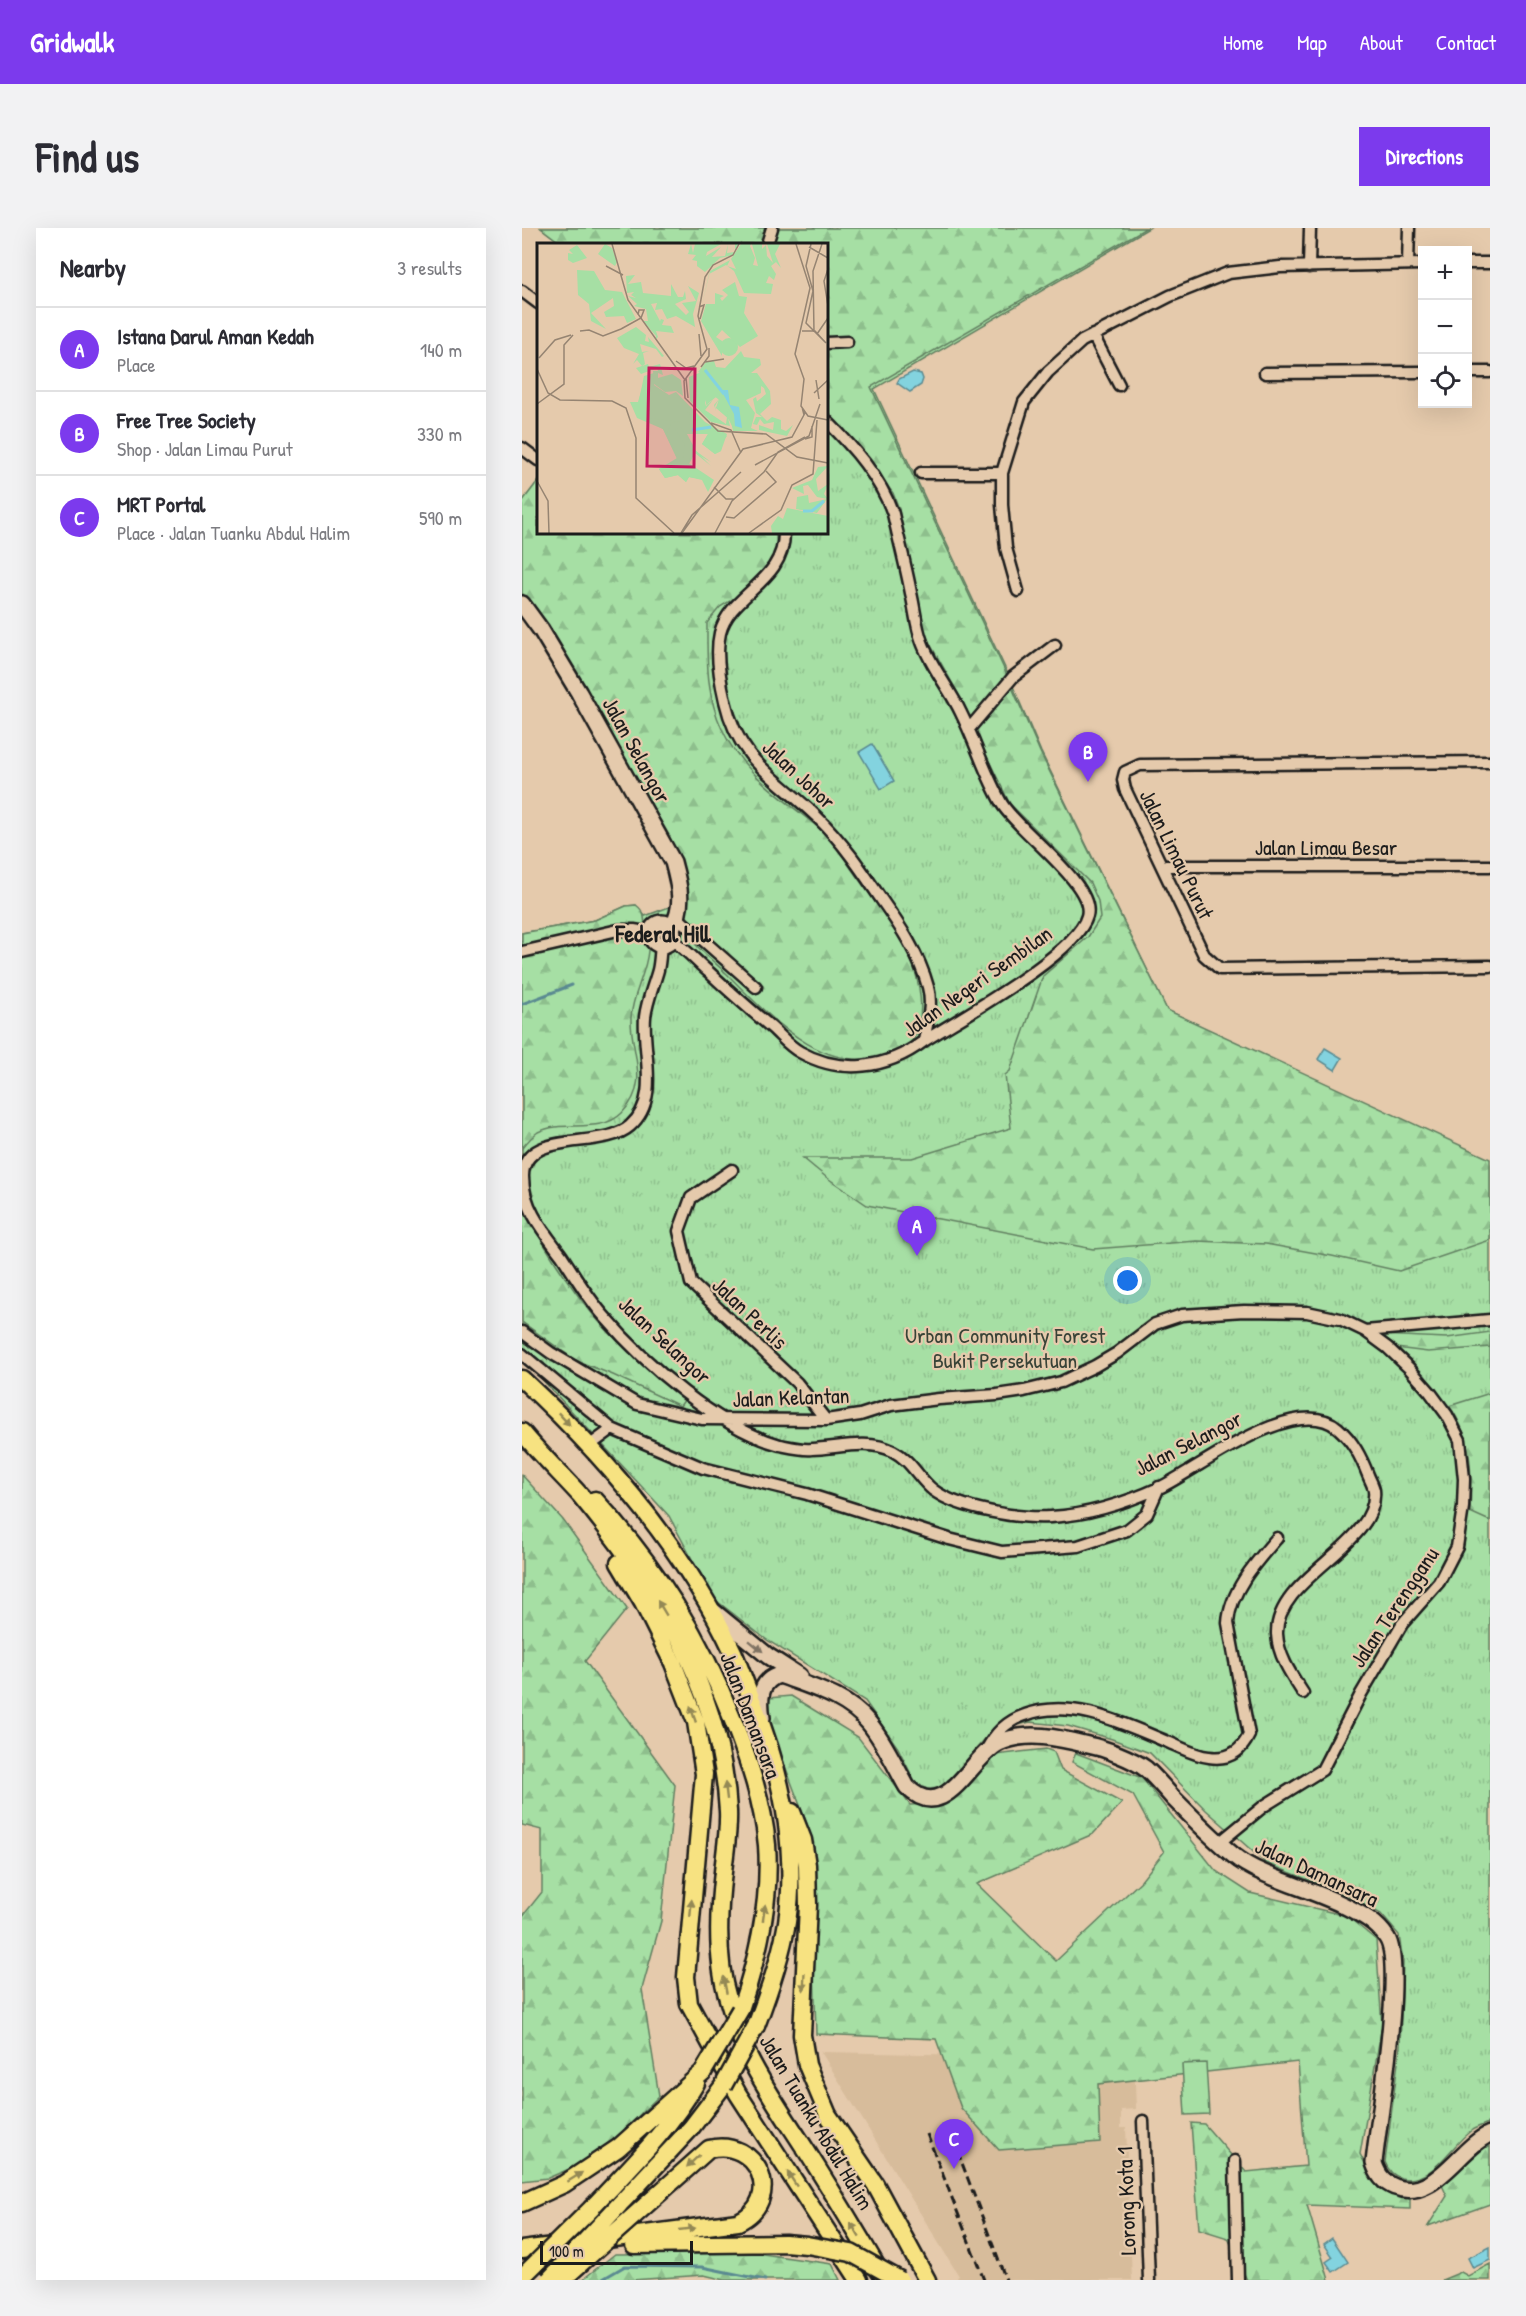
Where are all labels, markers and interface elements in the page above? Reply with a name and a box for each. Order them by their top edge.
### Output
text: Gridwalk [30,23,114,61]
text: Home [1223,28,1264,57]
text: Map [1297,28,1327,57]
text: About [1360,28,1403,57]
text: Contact [1436,28,1496,57]
button: Directions [1359,127,1490,186]
text: Find us [36,128,139,185]
inset map [537,243,828,534]
map controls [1418,246,1472,408]
button: + [1418,246,1472,300]
text: Nearby [60,250,126,285]
text: 3 results [397,254,462,281]
button: − [1418,300,1472,354]
text: Istana Darul Aman Kedah [117,321,314,351]
text: A [75,336,84,363]
text: 140 m [420,336,462,363]
text: Place [117,351,156,378]
button: locate [1418,354,1472,408]
text: Free Tree Society [117,405,256,435]
text: B [74,420,85,447]
text: 330 m [417,420,462,447]
text: Shop · Jalan Limau Purut [117,435,293,462]
text: MRT Portal [117,489,205,519]
text: C [74,504,85,531]
text: 590 m [419,504,462,531]
text: Place · Jalan Tuanku Abdul Halim [117,519,350,546]
street label: Jalan Selangor [596,692,679,809]
street label: Jalan Johor [756,732,842,816]
pin: B [1068,732,1108,782]
street label: Jalan Limau Purut [1133,784,1222,924]
street label: Jalan Limau Besar [1255,832,1398,862]
district label: Federal Hill [615,917,711,949]
street label: Jalan Negeri Sembilan [896,918,1058,1044]
pin: A [898,1206,936,1256]
your location [1113,1266,1142,1295]
street label: Jalan Perlis [706,1270,794,1356]
street label: Jalan Selangor [612,1289,718,1391]
park label: Urban Community Forest Bukit Persekutuan [905,1320,1105,1375]
street label: Jalan Kelantan [732,1380,850,1414]
street label: Jalan Selangor [1129,1403,1247,1483]
one-way arrow [557,1412,571,1427]
street label: Jalan Terengganu [1343,1541,1446,1673]
one-way arrow [656,1600,667,1617]
one-way arrow [748,1639,763,1652]
street label: Jalan Damansara [713,1648,789,1783]
one-way arrow [687,1705,697,1723]
one-way arrow [721,1781,730,1800]
street label: Jalan Damansara [1250,1830,1384,1914]
one-way arrow [686,1898,696,1917]
one-way arrow [760,1903,769,1922]
one-way arrow [799,1973,808,1992]
one-way arrow [720,1975,729,1994]
street label: Jalan Tuanku Abdul Halim [753,2029,881,2215]
pin: C [934,2120,974,2169]
street label: Lorong Kota 1 [1109,2146,1143,2256]
one-way arrow [685,2154,700,2168]
one-way arrow [787,2171,798,2187]
one-way arrow [567,2172,583,2183]
one-way arrow [849,2222,860,2238]
one-way arrow [678,2224,697,2234]
scale bar [540,2238,693,2266]
text: 100 m [549,2240,584,2262]

